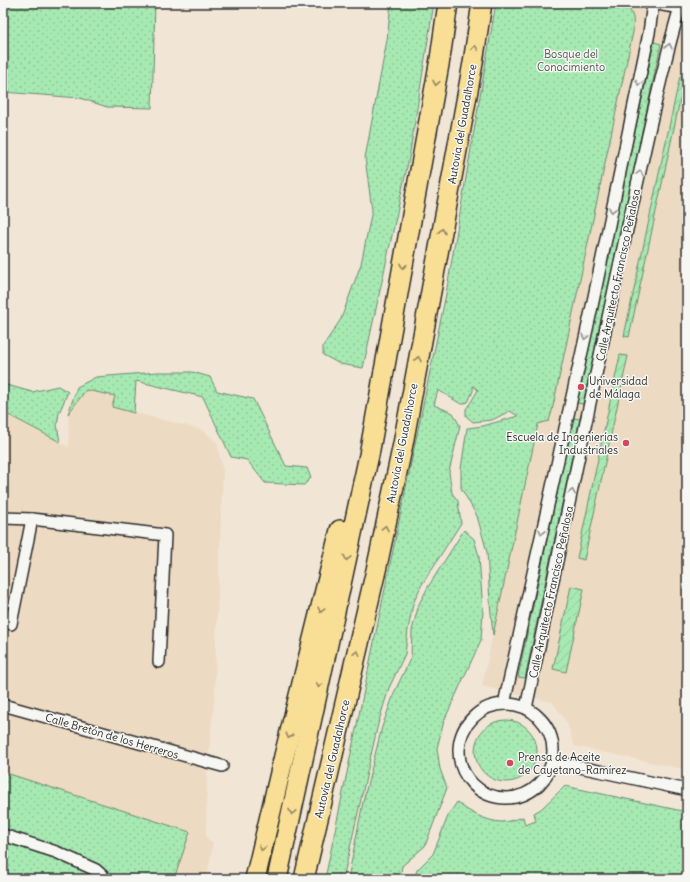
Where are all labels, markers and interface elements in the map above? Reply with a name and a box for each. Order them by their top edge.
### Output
one-way arrow [664,43,672,49]
one-way arrow [470,45,479,51]
park label: Bosque del Conocimiento [537,47,605,74]
street label: Autovía del Guadalhorce [445,63,479,185]
one-way arrow [432,80,441,86]
one-way arrow [635,80,643,86]
one-way arrow [636,170,644,176]
street label: Calle Arquitecto Francisco Peñalosa [593,188,643,362]
one-way arrow [609,207,617,213]
one-way arrow [437,228,446,234]
one-way arrow [399,263,408,269]
one-way arrow [582,334,590,340]
one-way arrow [414,356,422,362]
place label: Universidad de Málaga [589,374,648,401]
street label: Autovía del Guadalhorce [384,382,420,504]
marker: Universidad de Málaga [576,382,586,392]
place label: Escuela de Ingenierías Industriales [506,430,618,457]
marker: Escuela de Ingenierías Industriales [621,438,631,448]
one-way arrow [567,489,576,495]
street label: Calle Arquitecto Francisco Peñalosa [526,505,576,679]
one-way arrow [380,525,388,531]
one-way arrow [538,529,546,535]
one-way arrow [343,555,351,561]
one-way arrow [317,606,325,613]
one-way arrow [353,650,361,656]
one-way arrow [316,682,324,688]
street label: Autovía del Guadalhorce [312,698,353,820]
street label: Calle Bretón de los Herreros [44,710,180,762]
one-way arrow [285,732,294,739]
place label: Prensa de Aceite de Cayetano-Ramírez [518,750,626,777]
marker: Prensa de Aceite de Cayetano-Ramírez [505,758,515,768]
one-way arrow [288,809,296,815]
one-way arrow [258,844,267,851]

